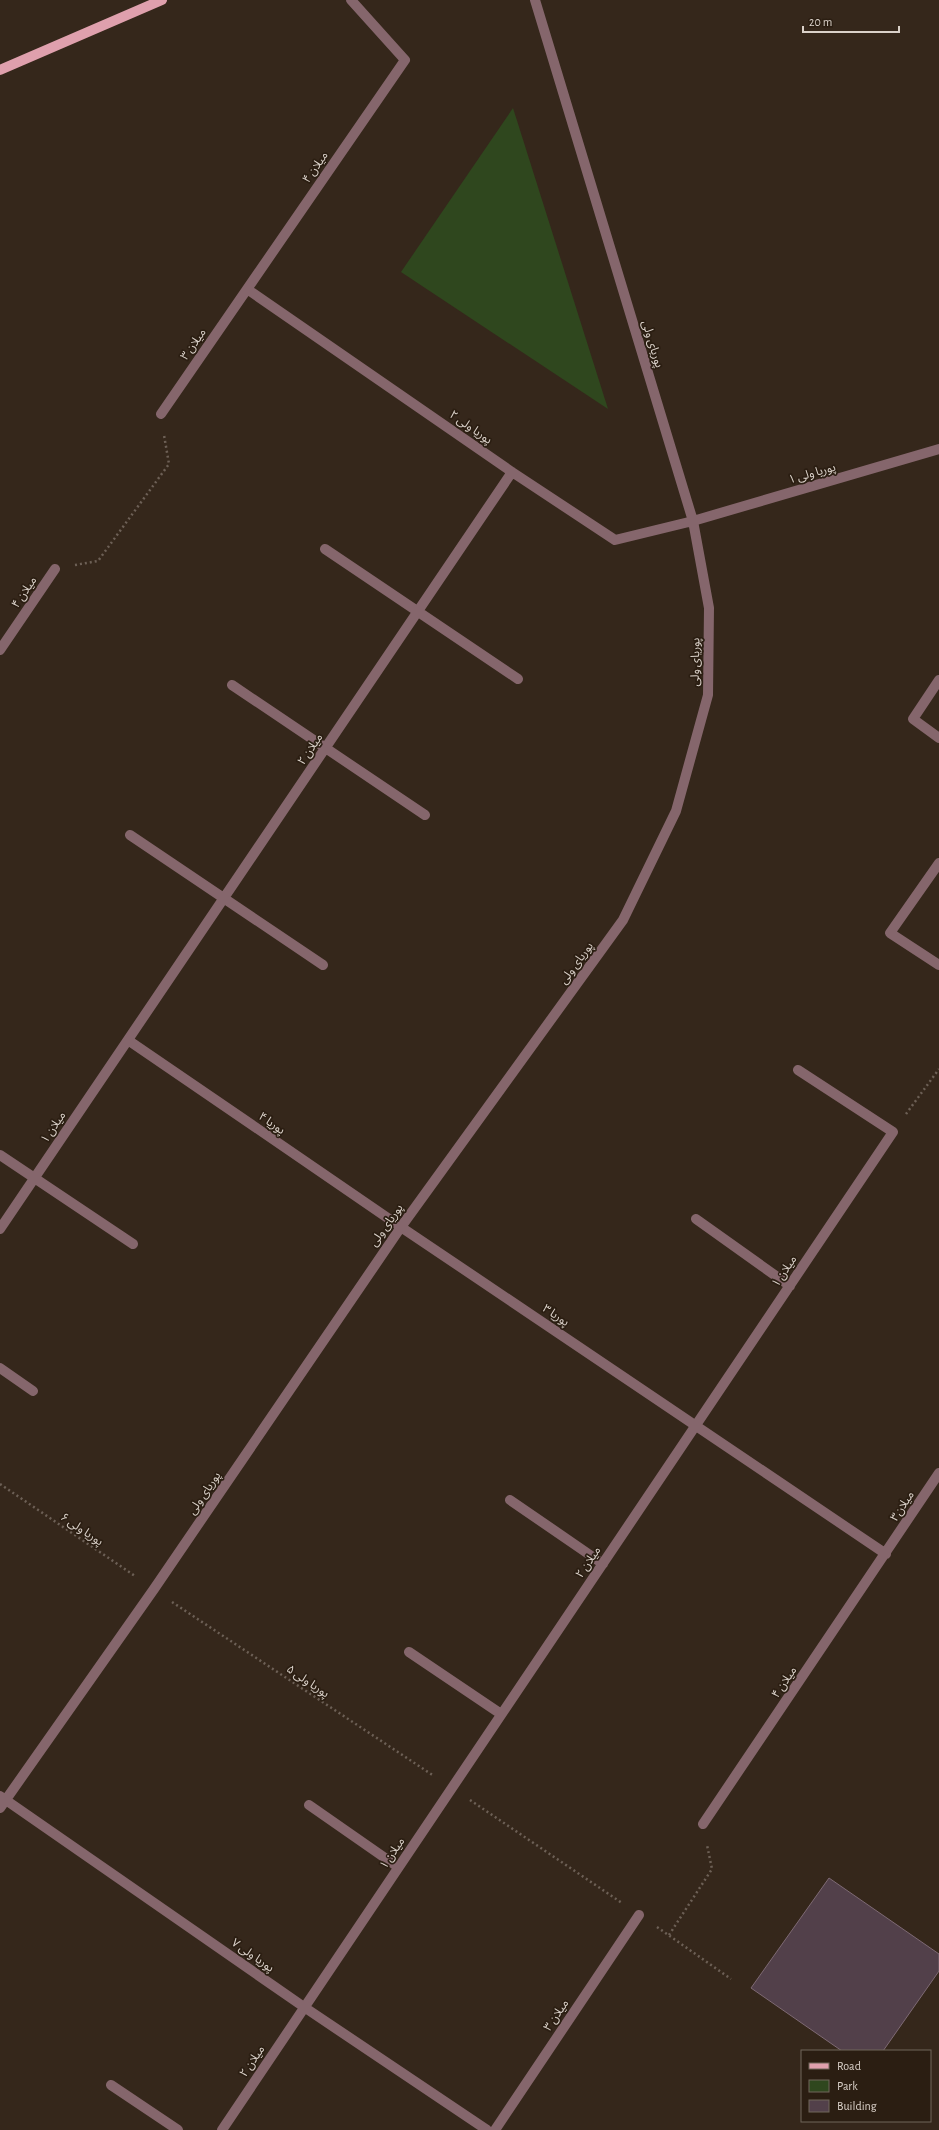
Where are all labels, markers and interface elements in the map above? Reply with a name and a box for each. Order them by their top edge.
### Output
scale bar [803,8,899,34]
text: 20 m [809,16,832,28]
street label: میلان ۴ [300,149,331,185]
street label: پوریای ولی [638,319,666,370]
street label: میلان ۳ [178,326,209,362]
street label: پوریا ولی ۲ [446,408,494,448]
street label: پوریا ولی ۱ [787,461,838,487]
street label: میلان ۴ [9,574,40,610]
street label: پوریای ولی [689,637,704,687]
street label: میلان ۲ [295,731,326,767]
street label: پوریای ولی [557,940,597,987]
street label: میلان ۱ [38,1109,69,1145]
street label: پوریا ۴ [255,1110,287,1138]
street label: پوریای ولی [367,1202,407,1250]
street label: میلان ۱ [769,1253,800,1289]
street label: پوریا ۳ [539,1302,571,1330]
street label: پوریای ولی [185,1469,224,1518]
street label: میلان۳ [888,1489,917,1524]
street label: پوریا ولی ۶ [57,1510,105,1549]
street label: میلان ۲ [573,1544,604,1580]
street label: پوریا ولی ۵ [283,1662,331,1701]
street label: میلان ۴ [769,1664,800,1700]
street label: میلان ۱ [377,1835,408,1871]
street label: پوریا ولی ۷ [228,1936,276,1976]
street label: میلان ۳ [541,1997,572,2033]
street label: میلان ۲ [237,2043,268,2079]
legend [801,2050,931,2122]
text: Road [837,2060,861,2072]
text: Park [837,2080,858,2092]
text: Building [837,2100,877,2112]

